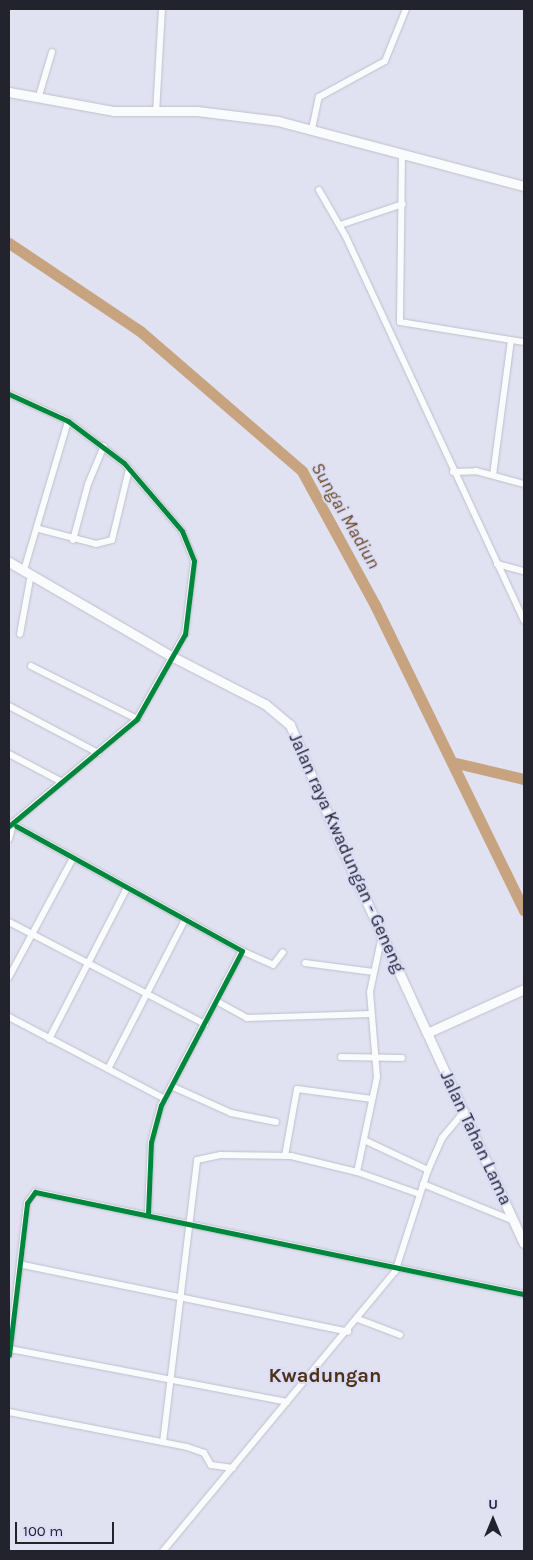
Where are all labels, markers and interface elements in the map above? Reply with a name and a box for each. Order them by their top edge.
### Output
water label: Sungai Madiun [305,459,385,573]
street label: Jalan raya Kwadungan - Geneng [284,730,410,976]
street label: Jalan Tahan Lama [435,1067,517,1209]
district label: Kwadungan [268,1363,382,1387]
north arrow [468,1495,518,1545]
text: U [488,1496,498,1513]
scale bar [18,1512,116,1544]
text: 100 m [23,1522,63,1540]

